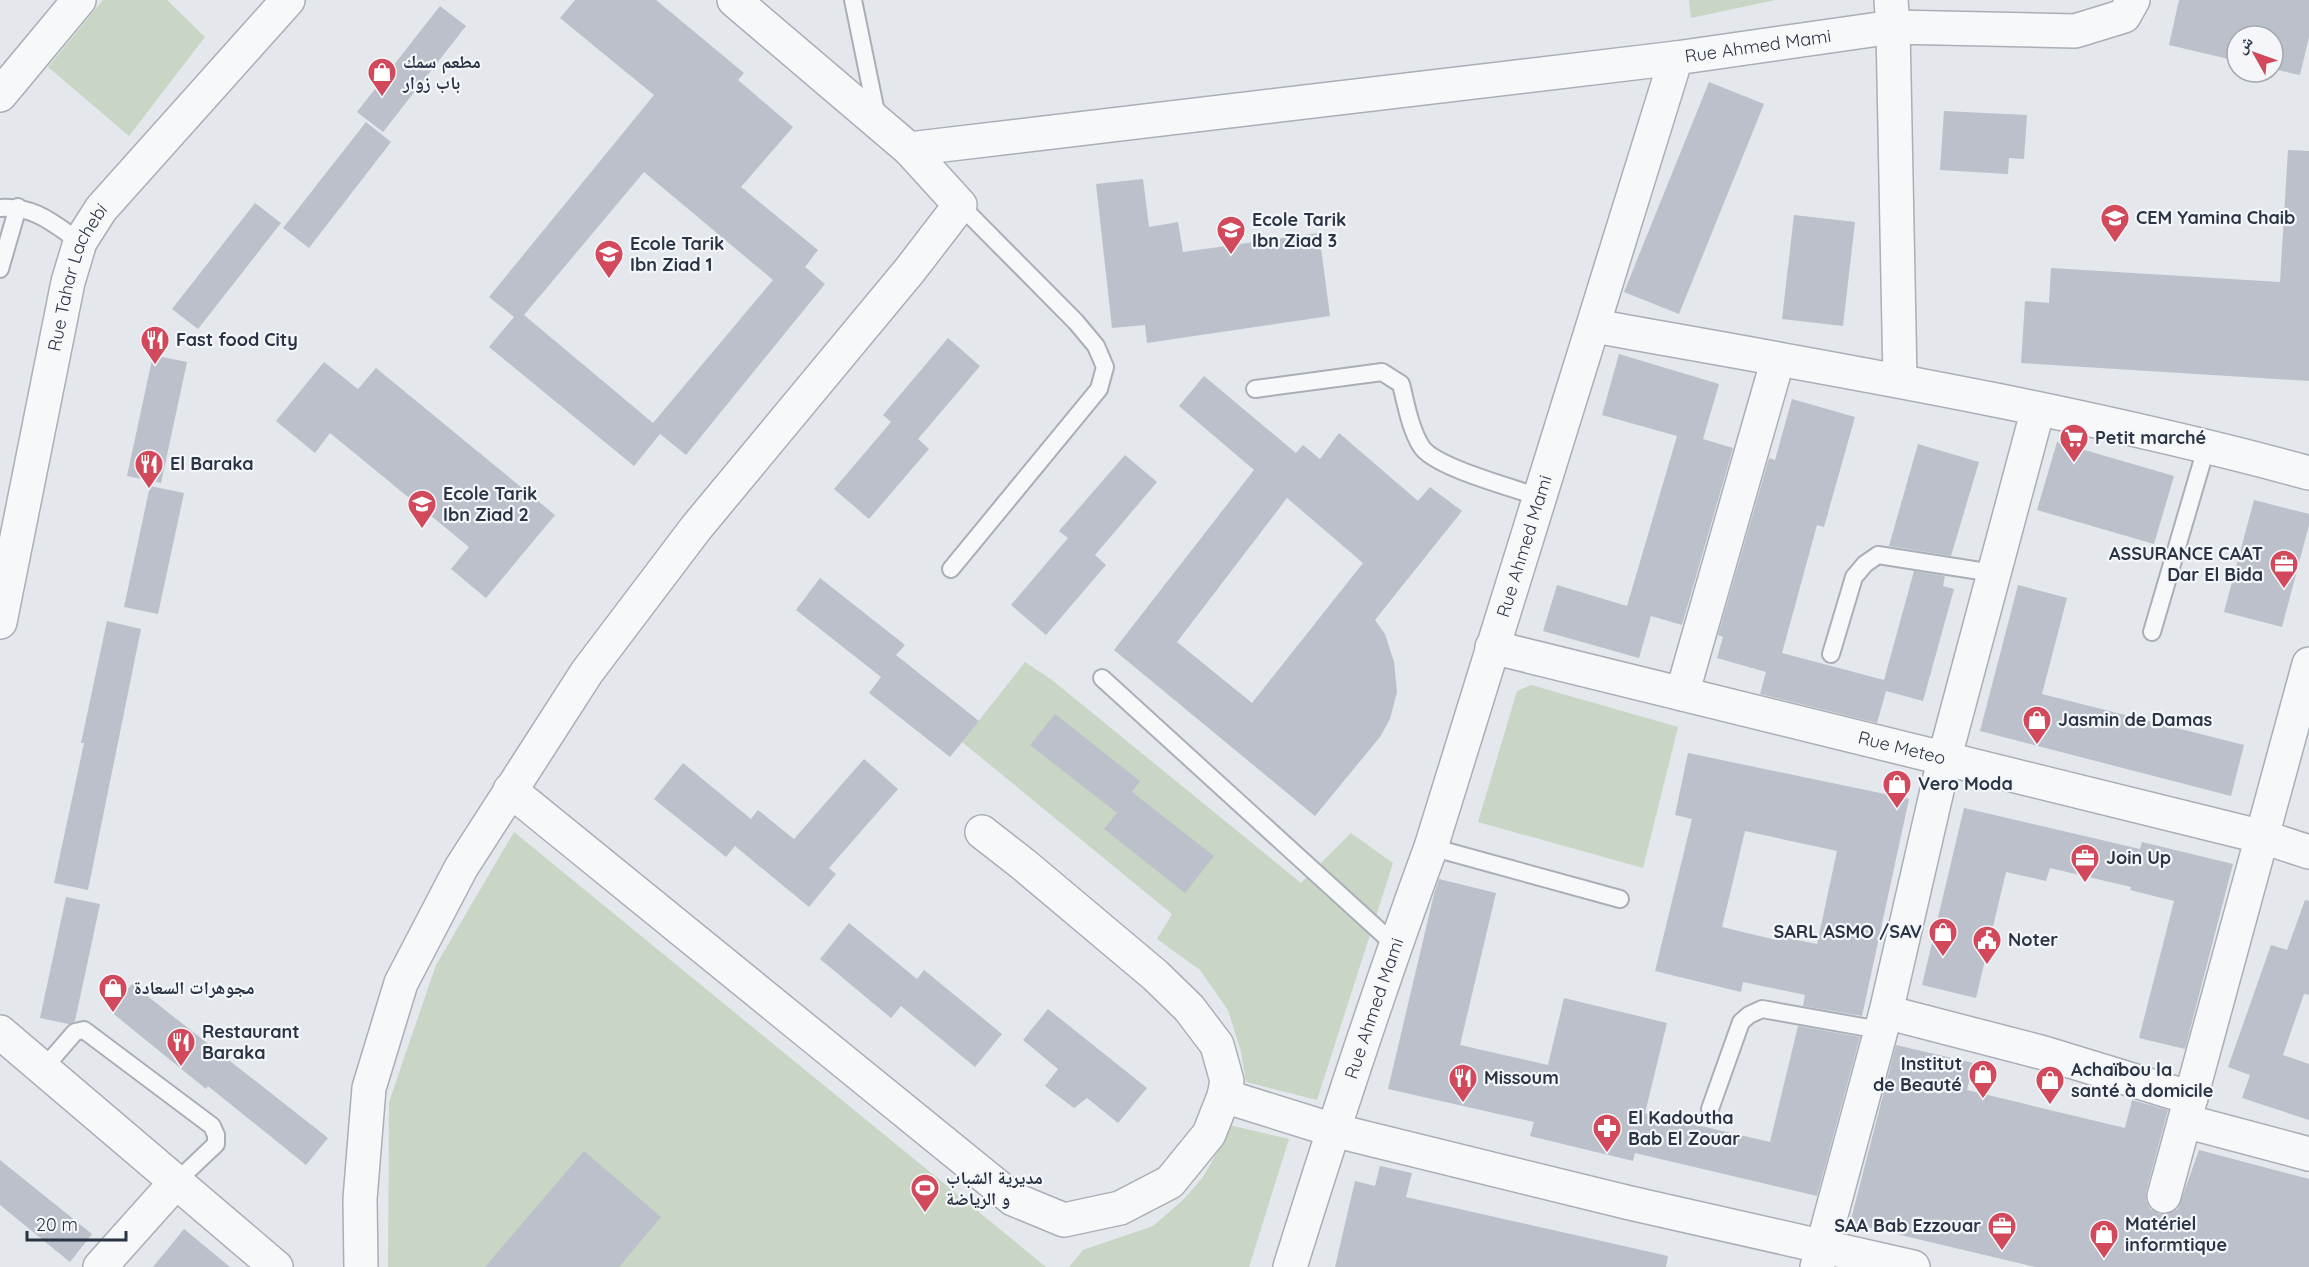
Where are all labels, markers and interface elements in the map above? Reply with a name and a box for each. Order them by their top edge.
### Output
street label: Rue Ahmed Mami [1683,24,1833,68]
north arrow [2225,24,2285,84]
text: ش [2230,31,2257,57]
place label: مطعم سمك باب زوار [402,50,481,94]
shop icon: مطعم سمك باب زوار [366,56,398,98]
street label: Rue Tahar Lachebi [42,198,112,353]
school or university icon: CEM Yamina Chaib [2099,202,2131,244]
place label: CEM Yamina Chaib [2136,206,2295,229]
place label: Ecole Tarik Ibn Ziad 3 [1252,208,1346,252]
school or university icon: Ecole Tarik Ibn Ziad 3 [1215,214,1247,256]
place label: Ecole Tarik Ibn Ziad 1 [630,232,724,276]
school or university icon: Ecole Tarik Ibn Ziad 1 [593,238,625,280]
restaurant icon: Fast food City [139,324,171,366]
place label: Fast food City [176,328,298,351]
supermarket icon: Petit marché [2058,422,2090,464]
place label: Petit marché [2095,426,2206,449]
restaurant icon: El Baraka [133,448,165,490]
place label: El Baraka [170,452,254,475]
street label: Rue Ahmed Mami [1491,472,1557,620]
place label: Ecole Tarik Ibn Ziad 2 [443,482,537,526]
school or university icon: Ecole Tarik Ibn Ziad 2 [406,488,438,530]
place label: ASSURANCE CAAT Dar El Bida [2109,542,2263,586]
office icon: ASSURANCE CAAT Dar El Bida [2268,548,2300,590]
shop icon: Jasmin de Damas [2021,704,2053,746]
place label: Jasmin de Damas [2058,708,2213,731]
street label: Rue Meteo [1856,726,1948,769]
shop icon: Vero Moda [1881,768,1913,810]
place label: Vero Moda [1918,772,2013,795]
office icon: Join Up [2069,842,2101,884]
place label: Join Up [2106,846,2171,869]
shop icon: SARL ASMO /SAV [1927,916,1959,958]
place label: SARL ASMO /SAV [1774,920,1922,943]
public building icon: Noter [1971,924,2003,966]
place label: Noter [2008,928,2058,951]
street label: Rue Ahmed Mami [1339,935,1409,1082]
shop icon: مجوهرات السعادة [97,972,129,1014]
place label: مجوهرات السعادة [134,976,254,999]
place label: Restaurant Baraka [202,1020,300,1064]
restaurant icon: Restaurant Baraka [165,1026,197,1068]
place label: Institut de Beauté [1873,1052,1962,1096]
shop icon: Institut de Beauté [1967,1058,1999,1100]
place label: Achaïbou la santé à domicile [2071,1058,2213,1102]
restaurant icon: Missoum [1447,1062,1479,1104]
shop icon: Achaïbou la santé à domicile [2034,1064,2066,1106]
place label: Missoum [1484,1066,1559,1089]
place label: El Kadoutha Bab El Zouar [1628,1106,1740,1150]
pharmacy icon: El Kadoutha Bab El Zouar [1591,1112,1623,1154]
place label: مديرية الشباب و الرياضة [946,1166,1043,1210]
sports icon: مديرية الشباب و الرياضة [909,1172,941,1214]
scale bar [27,1204,126,1242]
office icon: SAA Bab Ezzouar [1986,1210,2018,1252]
place label: Matériel informtique [2125,1212,2227,1256]
text: 20 m [36,1213,78,1236]
place label: SAA Bab Ezzouar [1834,1214,1981,1237]
shop icon: Matériel informtique [2088,1218,2120,1260]

